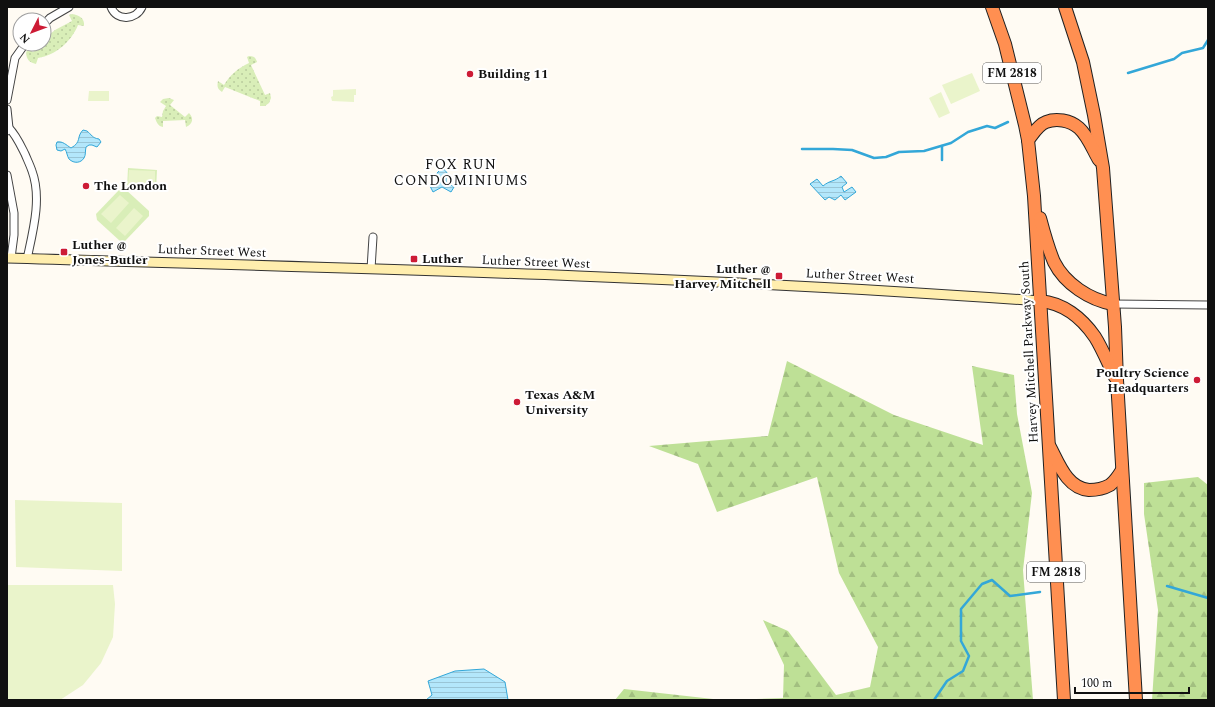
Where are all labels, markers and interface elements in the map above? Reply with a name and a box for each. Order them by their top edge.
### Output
north arrow [12,12,52,52]
text: N [16,29,34,47]
road number: FM 2818 [983,63,1041,83]
place label: Building 11 [478,64,548,84]
marker: Building 11 [465,69,475,79]
district label: FOX RUN CONDOMINIUMS [394,154,528,191]
place label: The London [94,176,167,196]
marker: The London [81,181,91,191]
place label: Luther @ Jones-Butler [72,235,148,270]
street label: Luther Street West [157,239,267,263]
marker: Luther @ Jones-Butler [59,247,69,257]
place label: Luther [422,249,464,269]
street label: Luther Street West [481,250,591,274]
marker: Luther [409,254,419,264]
place label: Luther @ Harvey Mitchell [674,259,771,294]
street label: Harvey Mitchell Parkway South [1014,260,1044,444]
street label: Luther Street West [805,263,915,289]
marker: Luther @ Harvey Mitchell [774,271,784,281]
place label: Poultry Science Headquarters [1096,363,1189,398]
marker: Poultry Science Headquarters [1192,375,1202,385]
place label: Texas A&M University [525,385,595,420]
marker: Texas A&M University [512,397,522,407]
road number: FM 2818 [1027,562,1085,582]
scale bar [1075,669,1189,695]
text: 100 m [1081,674,1112,693]

